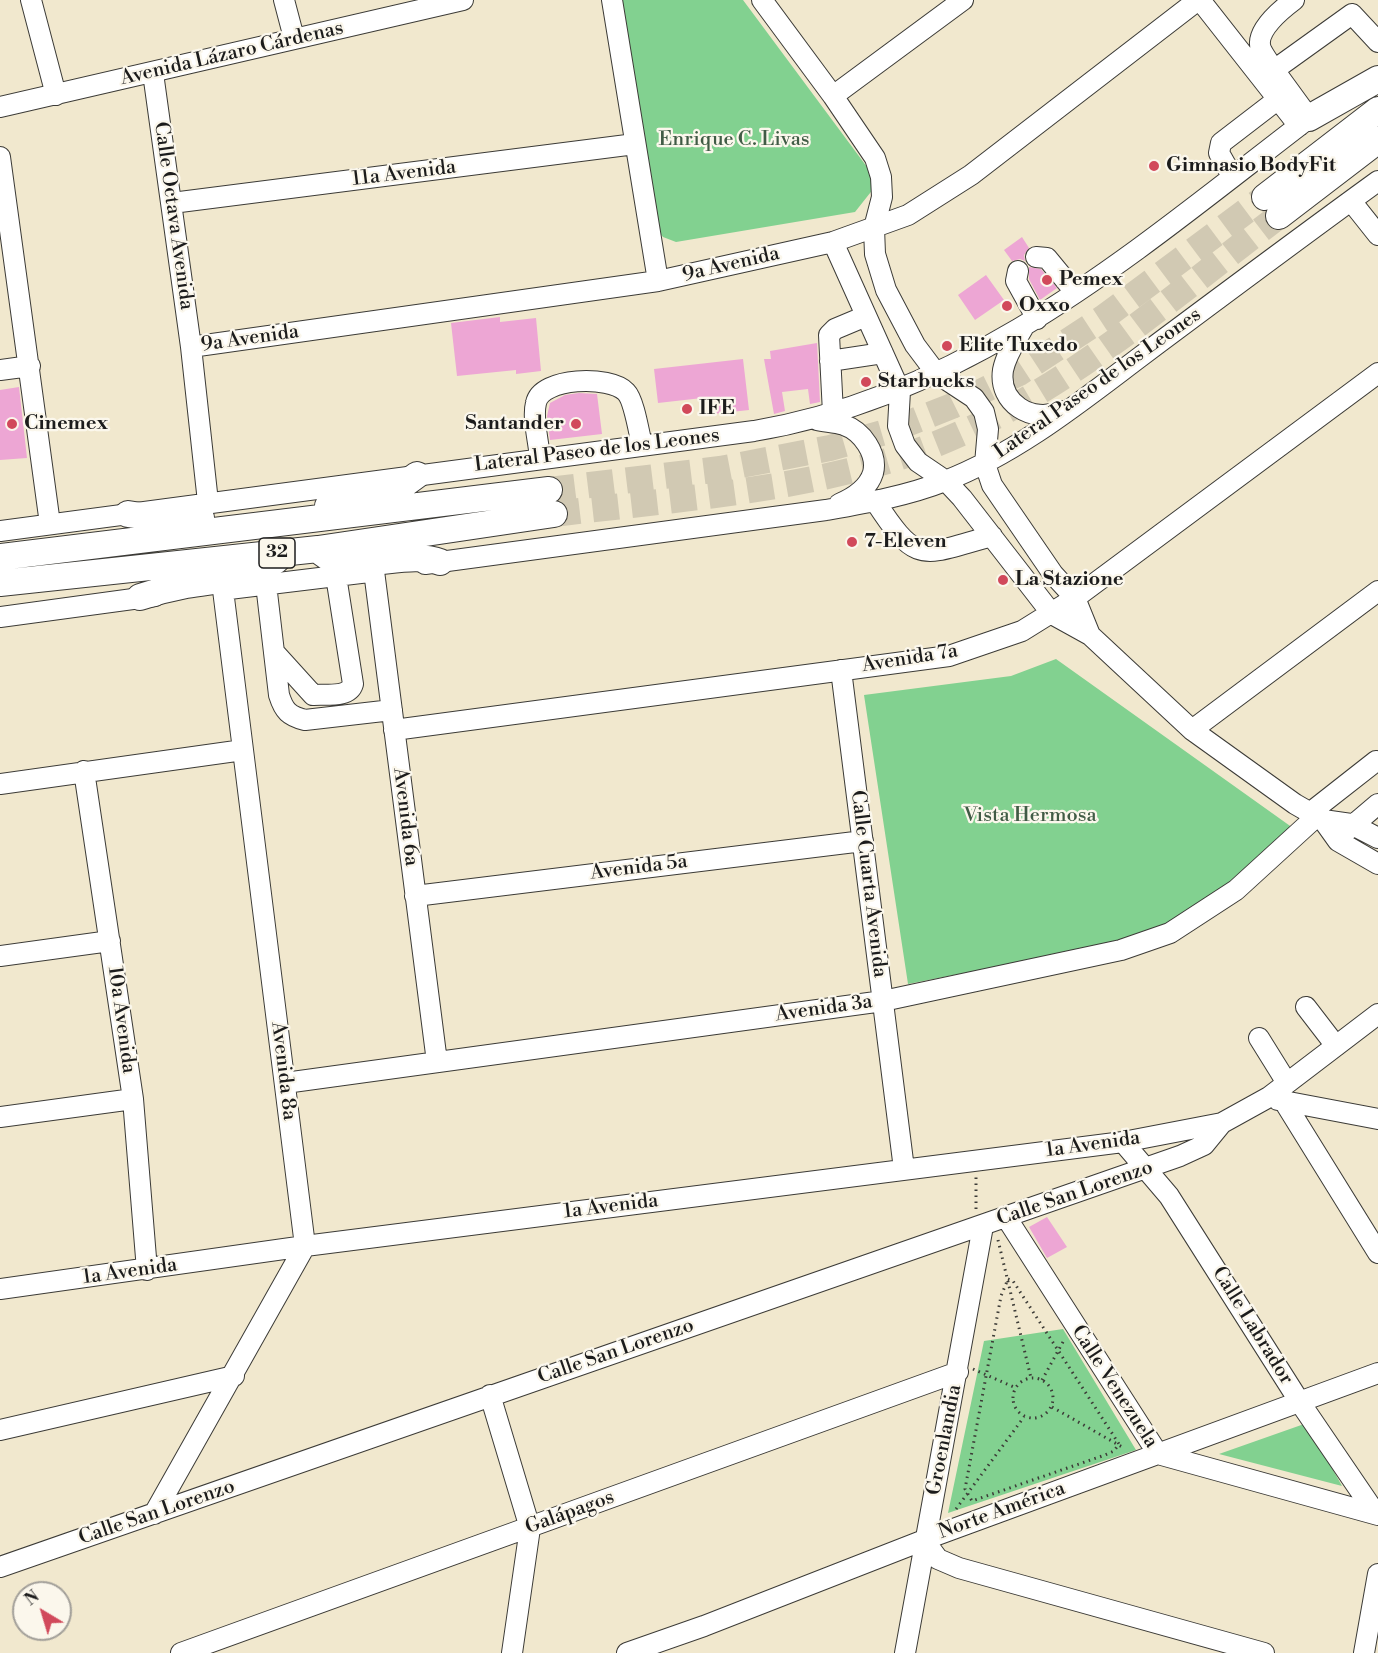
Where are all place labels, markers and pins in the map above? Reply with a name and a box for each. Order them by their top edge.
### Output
place label: Gimnasio BodyFit [1166,154,1336,178]
marker: Gimnasio BodyFit [1147,159,1161,173]
place label: Pemex [1059,268,1123,292]
marker: Pemex [1040,273,1054,287]
place label: Oxxo [1019,294,1070,318]
marker: Oxxo [1000,299,1014,313]
place label: Elite Tuxedo [959,334,1078,358]
marker: Elite Tuxedo [940,339,954,353]
place label: Starbucks [878,370,974,394]
marker: Starbucks [859,375,873,389]
place label: IFE [699,397,735,421]
marker: IFE [680,402,694,416]
place label: Cinemex [24,412,108,436]
place label: Santander [465,412,564,436]
marker: Cinemex [5,417,19,431]
marker: Santander [569,417,583,431]
place label: 7-Eleven [864,530,947,554]
marker: 7-Eleven [845,535,859,549]
place label: La Stazione [1015,568,1123,592]
marker: La Stazione [996,573,1010,587]

